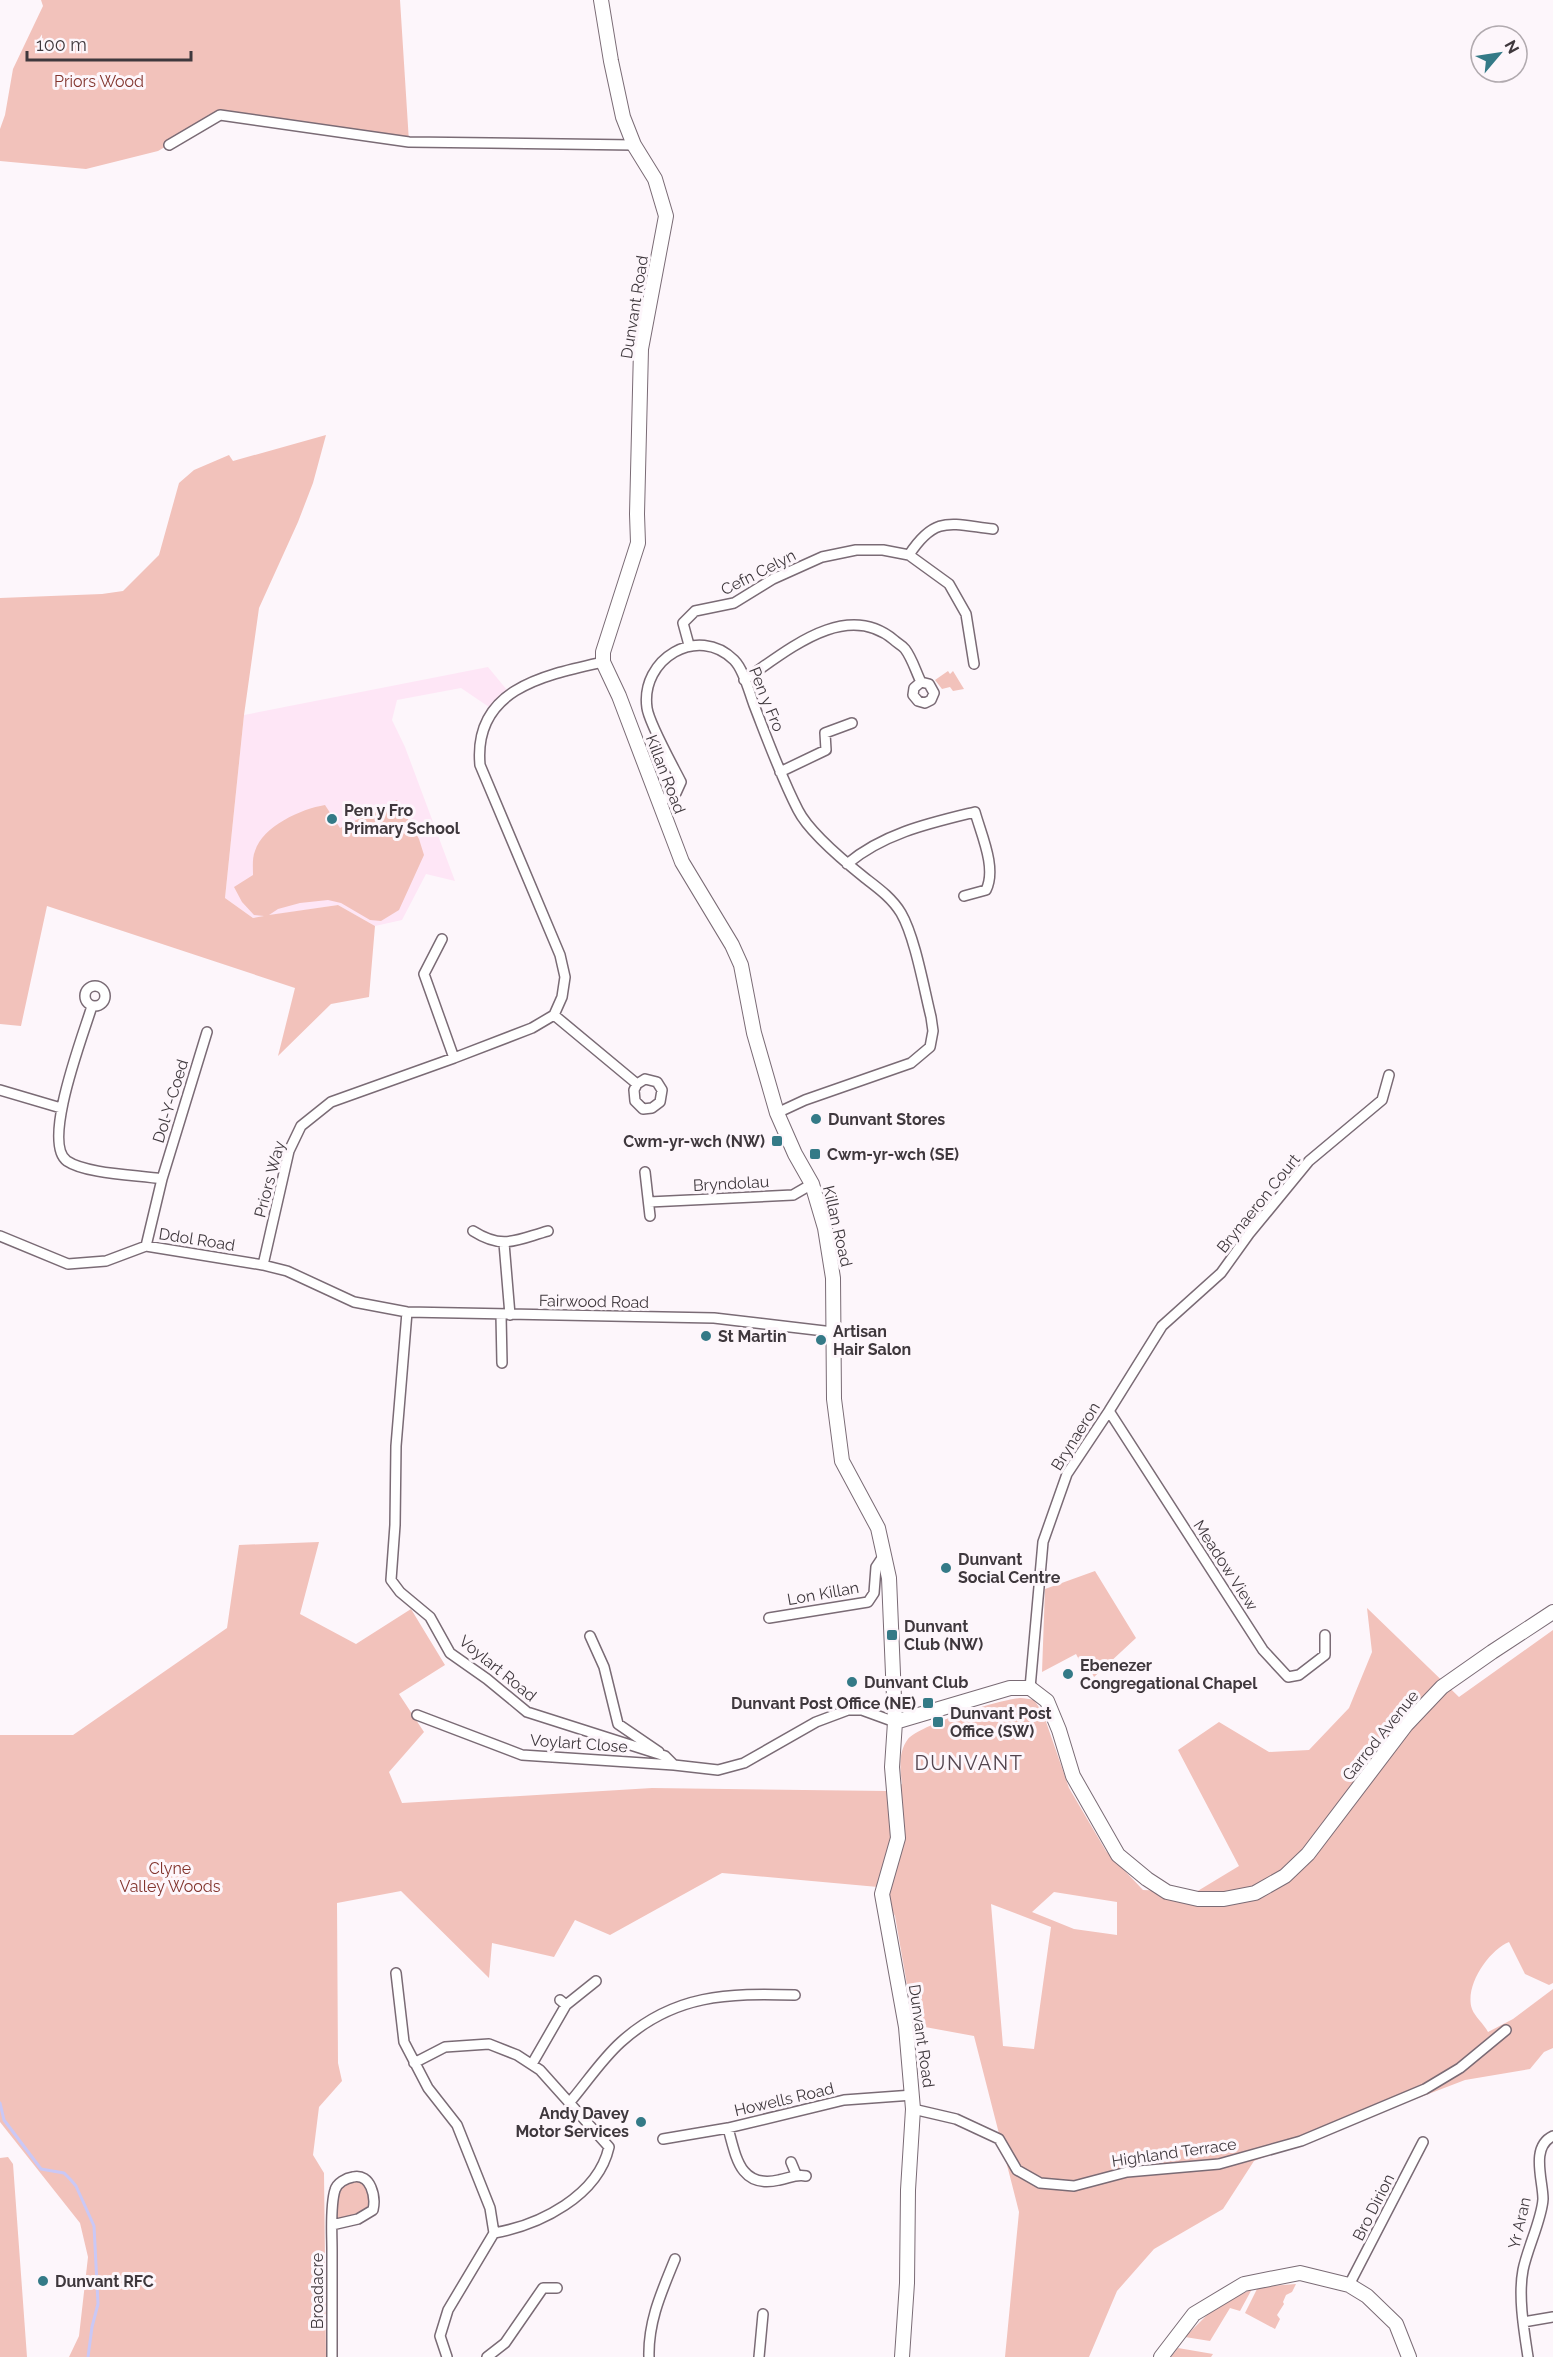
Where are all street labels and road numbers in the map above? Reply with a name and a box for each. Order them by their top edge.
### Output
street label: Dunvant Road [617,254,652,360]
street label: Cefn Celyn [718,545,799,599]
street label: Pen y Fro [745,664,788,734]
street label: Killan Road [642,732,689,816]
street label: Dol-Y-Coed [149,1057,192,1145]
street label: Priors Way [250,1138,289,1219]
street label: Brynaeron Court [1213,1150,1304,1257]
street label: Bryndolau [692,1172,770,1195]
street label: Killan Road [819,1184,856,1269]
street label: Ddol Road [157,1224,237,1255]
street label: Fairwood Road [539,1291,649,1312]
street label: Brynaeron [1047,1399,1104,1474]
street label: Meadow View [1189,1517,1262,1614]
street label: Lon Killan [786,1578,860,1609]
street label: Voylart Road [455,1631,540,1705]
street label: Garrod Avenue [1338,1686,1422,1784]
street label: Voylart Close [530,1731,628,1756]
street label: Dunvant Road [905,1983,938,2089]
street label: Howells Road [732,2079,836,2120]
street label: Highland Terrace [1110,2134,1238,2171]
street label: Bro Dirion [1349,2171,1398,2244]
street label: Yr Aran [1504,2195,1535,2251]
street label: Broadacre [308,2253,327,2329]

